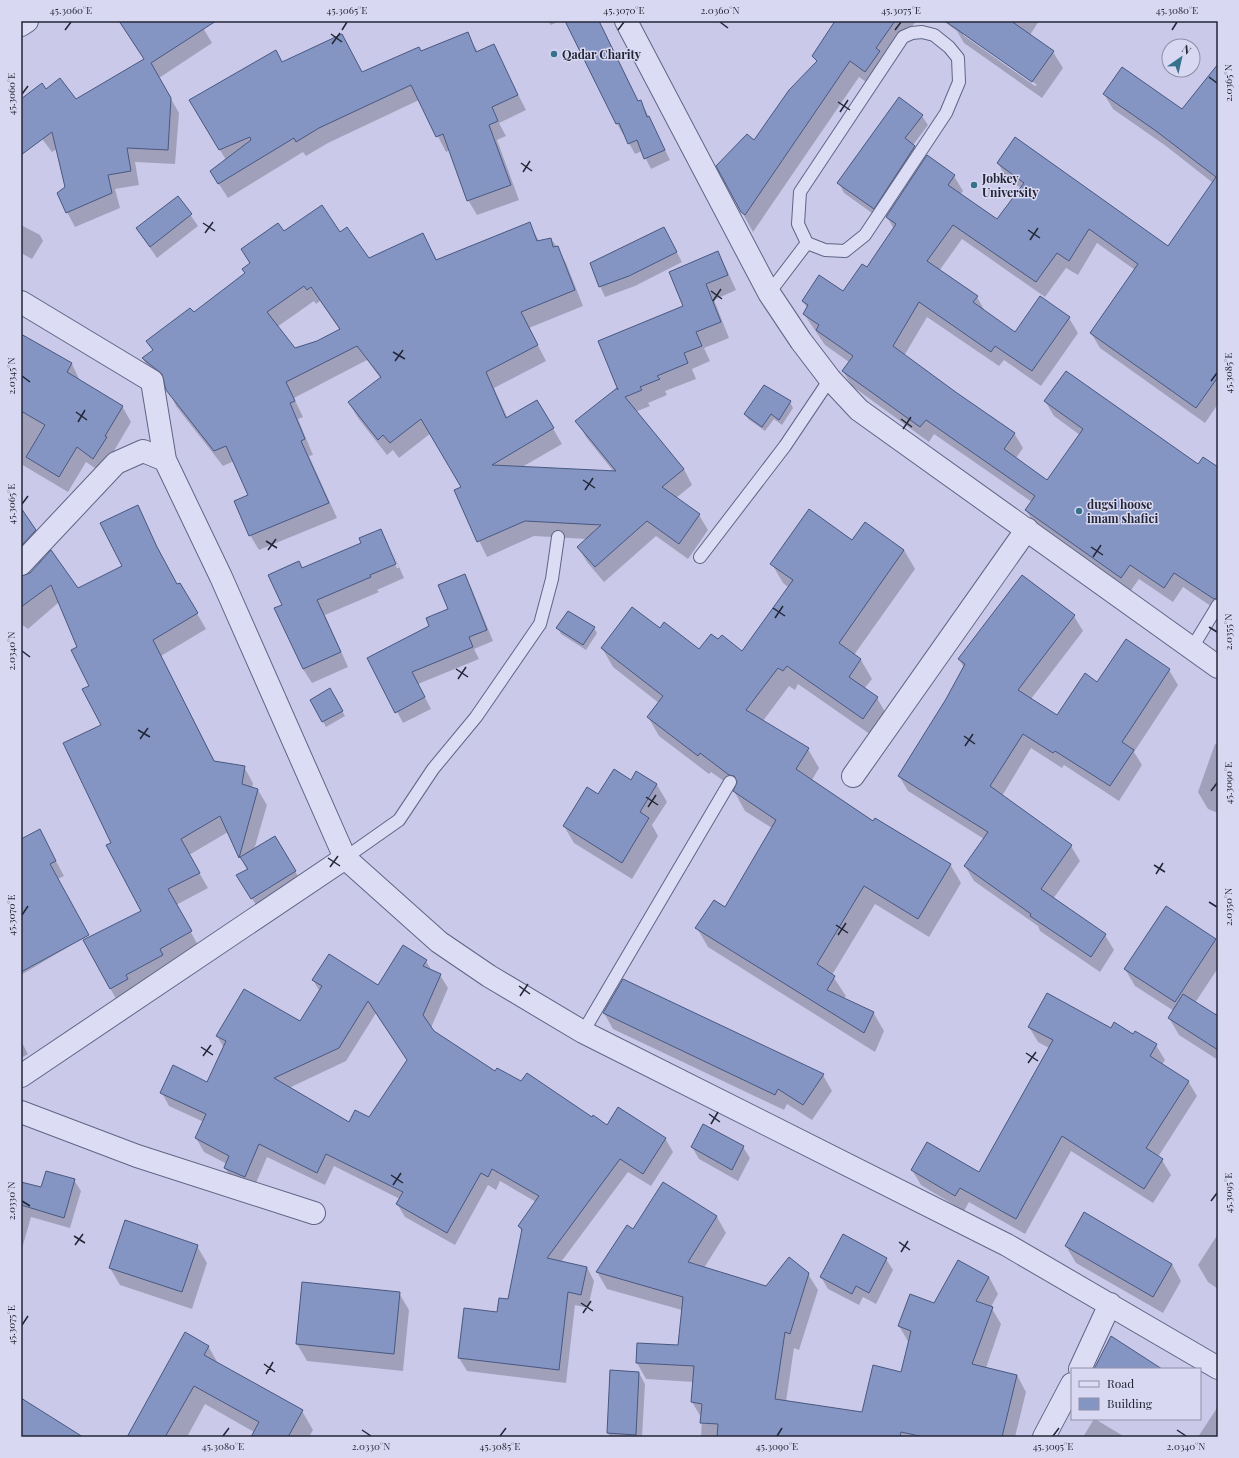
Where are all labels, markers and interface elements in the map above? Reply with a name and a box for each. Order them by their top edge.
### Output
text: 45.3060°E [50,3,92,17]
text: 45.3065°E [327,3,367,17]
text: 45.3070°E [603,3,645,17]
text: 2.0360°N [700,3,740,17]
text: 45.3075°E [881,3,921,17]
text: 45.3080°E [1156,3,1198,17]
north arrow [1161,38,1201,78]
text: N [1179,41,1194,58]
place label: Qadar Charity [562,46,642,62]
marker: Qadar Charity [549,49,559,59]
text: 2.0365°N [1221,64,1235,102]
text: 45.3060°E [4,73,18,115]
place label: Jobkey University [981,170,1039,200]
marker: Jobkey University [969,180,979,190]
text: 45.3085°E [1221,353,1235,393]
text: 2.0345°N [4,357,18,395]
text: 45.3065°E [4,484,18,524]
place label: dugsi hoose imam shafici [1087,496,1158,526]
marker: dugsi hoose imam shafici [1074,506,1084,516]
text: 2.0355°N [1221,614,1235,650]
text: 2.0340°N [4,632,18,670]
text: 45.3090°E [1221,762,1235,804]
text: 2.0350°N [1221,888,1235,926]
text: 45.3070°E [4,894,18,936]
text: 45.3095°E [1221,1173,1235,1213]
text: 2.0330°N [4,1182,18,1220]
text: 45.3075°E [4,1305,18,1345]
legend [1071,1368,1201,1420]
text: Road [1107,1375,1134,1391]
text: Building [1107,1395,1153,1411]
text: 45.3080°E [202,1439,244,1453]
text: 2.0330°N [352,1439,390,1453]
text: 45.3085°E [480,1439,520,1453]
text: 45.3090°E [756,1439,798,1453]
text: 45.3095°E [1033,1439,1073,1453]
text: 2.0340°N [1167,1439,1205,1453]

